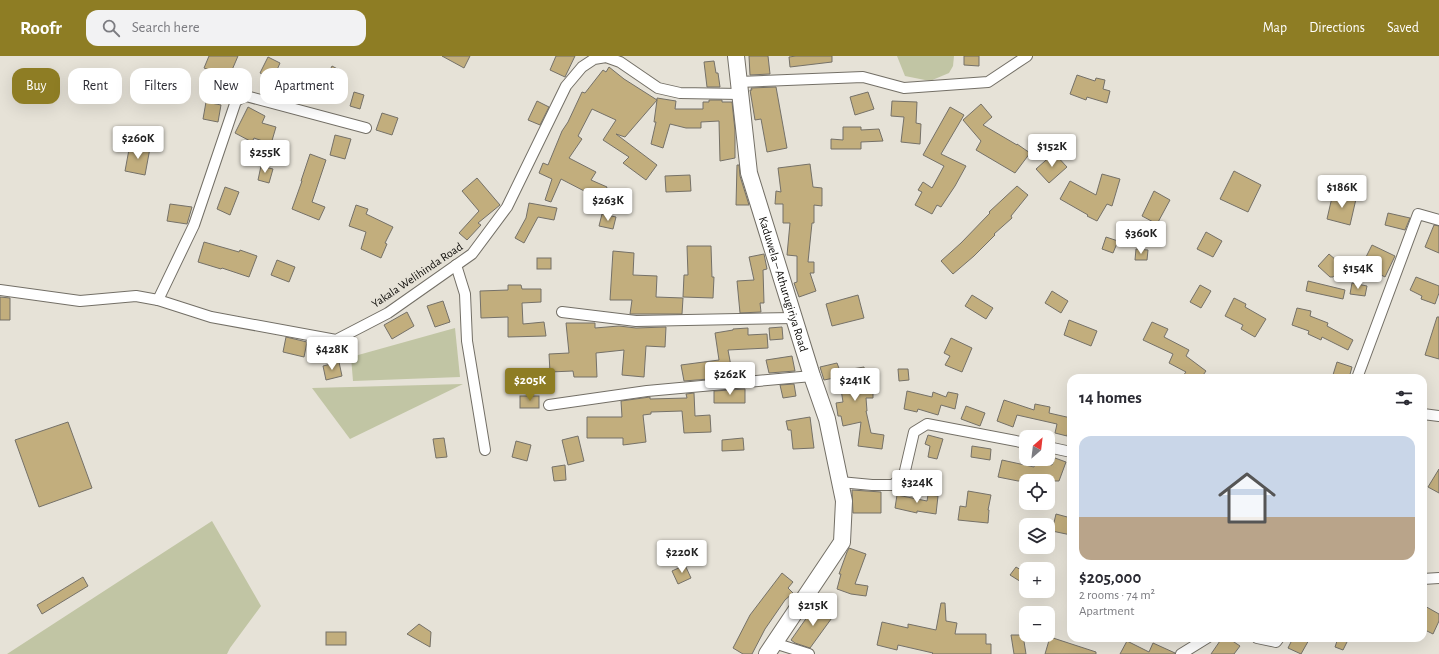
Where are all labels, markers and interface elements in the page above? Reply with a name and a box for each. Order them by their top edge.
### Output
search box [86,10,366,46]
icon: search [100,17,122,39]
text: Roofr [20,19,62,38]
text: Search here [132,20,200,35]
text: Map [1263,21,1287,35]
text: Directions [1309,21,1365,35]
text: Saved [1387,21,1419,35]
chip: Buy [12,68,60,104]
chip: Rent [68,68,122,104]
chip: Filters [130,68,191,104]
chip: New [199,68,252,104]
chip: Apartment [260,68,348,104]
pin: $260K [110,126,166,160]
text: $260K [122,132,154,145]
pin: $152K [1024,134,1080,168]
pin: $255K [237,140,293,174]
text: $152K [1037,140,1067,153]
text: $255K [250,146,280,159]
pin: $186K [1314,175,1370,209]
text: $186K [1327,181,1357,194]
pin: $263K [580,188,636,222]
text: $263K [592,194,624,207]
street label: Kaduwela – Athurugiriya Road [757,215,810,353]
pin: $360K [1113,221,1169,255]
text: $360K [1125,227,1157,240]
street label: Yakala Welihinda Road [369,240,465,310]
pin: $154K [1330,256,1386,290]
text: $154K [1343,262,1373,275]
pin: $428K [304,337,360,371]
text: $428K [316,343,348,356]
pin: $262K [702,362,758,396]
pin: $205K [502,368,558,402]
text: $262K [714,368,746,381]
pin: $241K [827,368,883,402]
text: $205K [514,374,546,387]
text: $241K [840,374,870,387]
icon: filters [1393,387,1415,409]
text: 14 homes [1079,389,1142,406]
north arrow [1019,430,1055,466]
map controls [1019,430,1055,642]
icon: home [1211,462,1283,534]
pin: $324K [889,470,945,504]
button: locate [1019,474,1055,510]
text: $324K [901,476,933,489]
button: layers [1019,518,1055,554]
pin: $220K [654,540,710,574]
text: $220K [666,546,698,559]
button: + [1019,562,1055,598]
text: $205,000 [1079,569,1141,586]
text: 2 rooms · 74 m² [1079,589,1155,602]
pin: $215K [785,593,841,627]
text: $215K [798,599,828,612]
text: Apartment [1079,605,1134,618]
button: − [1019,606,1055,642]

